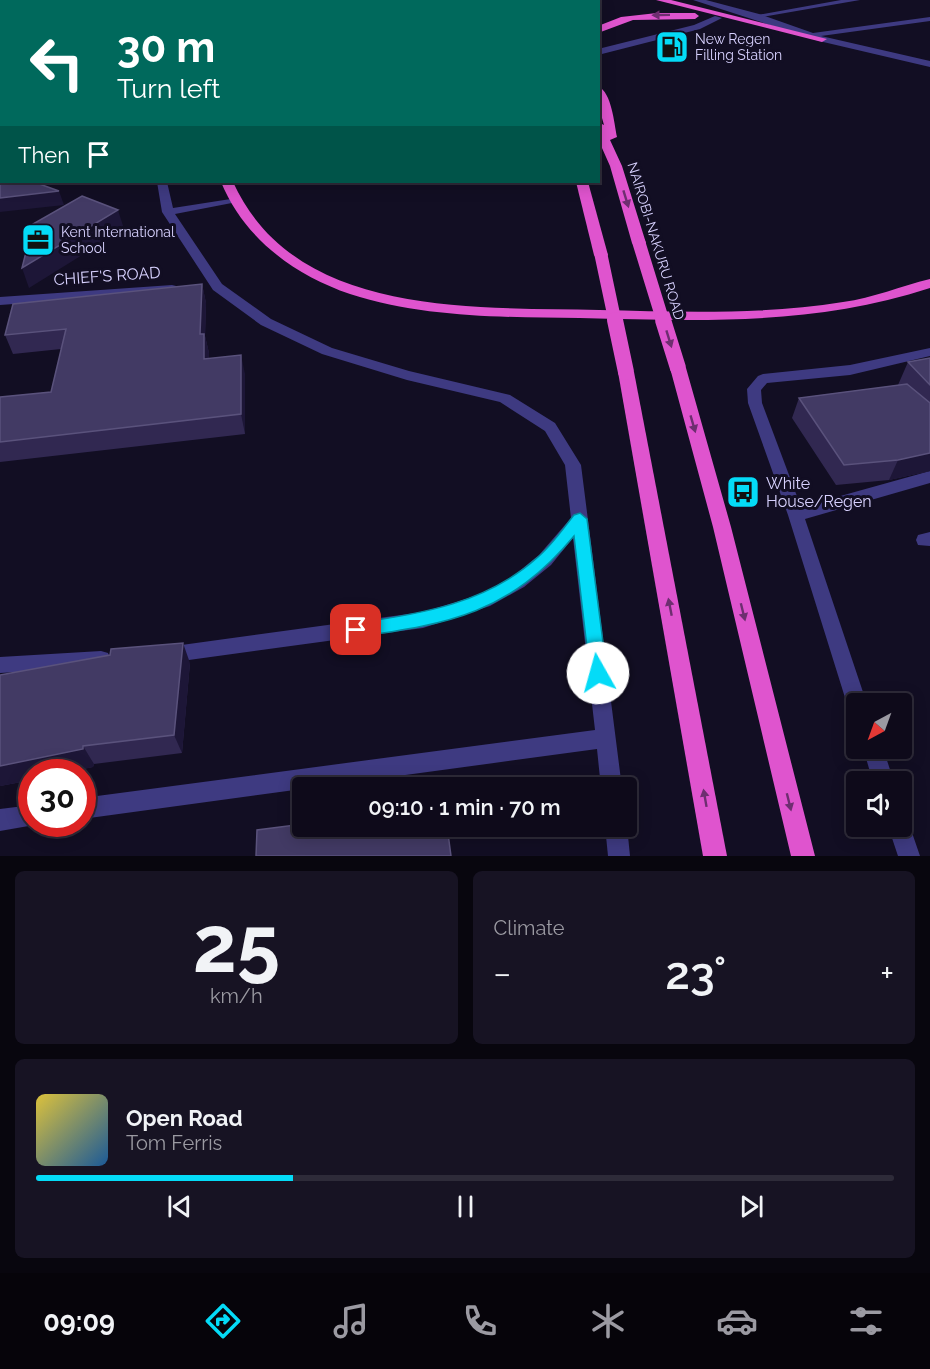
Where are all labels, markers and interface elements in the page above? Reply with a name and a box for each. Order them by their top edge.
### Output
one-way arrow [652,10,671,20]
text: 30 m [117,23,215,72]
icon: left [18,24,96,102]
fuel station icon: New Regen Filling Station [654,29,690,65]
place label: New Regen Filling Station [695,31,782,63]
text: Turn left [117,73,220,104]
icon: arrive [82,138,115,171]
text: Then [18,142,70,168]
street label: NAIROBI-NAKURU ROAD [624,160,688,322]
one-way arrow [622,190,631,208]
office icon: Kent International School [20,222,56,258]
place label: Kent International School [61,224,175,256]
street label: CHIEF'S ROAD [53,263,161,289]
one-way arrow [665,330,674,348]
one-way arrow [689,415,699,433]
bus stop icon: White House/Regen [725,474,761,510]
place label: White House/Regen [766,474,872,511]
one-way arrow [665,597,674,616]
one-way arrow [738,603,748,622]
pin [330,604,381,655]
icon: arrive [339,613,372,646]
position arrow [566,641,630,705]
north arrow [846,693,912,759]
map controls [846,693,912,837]
speed limit sign: 30 [18,759,96,837]
button: sound [846,771,912,837]
one-way arrow [700,789,709,808]
one-way arrow [785,793,795,811]
text: 09:10 · 1 min · 70 m [368,794,561,820]
text: 25 [193,899,280,990]
text: Climate [494,916,565,940]
text: 23° [665,947,726,1000]
text: − [494,954,511,993]
text: + [880,954,894,993]
text: km/h [210,984,263,1008]
text: Open Road [126,1105,243,1131]
text: Tom Ferris [126,1131,222,1155]
icon: previous [163,1190,196,1223]
icon: pause [449,1190,482,1223]
icon: next [735,1190,768,1223]
icon: directions [202,1300,244,1342]
icon: music [330,1300,372,1342]
icon: phone [459,1300,501,1342]
icon: climate [587,1300,629,1342]
icon: car [716,1300,758,1342]
icon: filters [845,1300,887,1342]
text: 09:09 [43,1306,115,1337]

